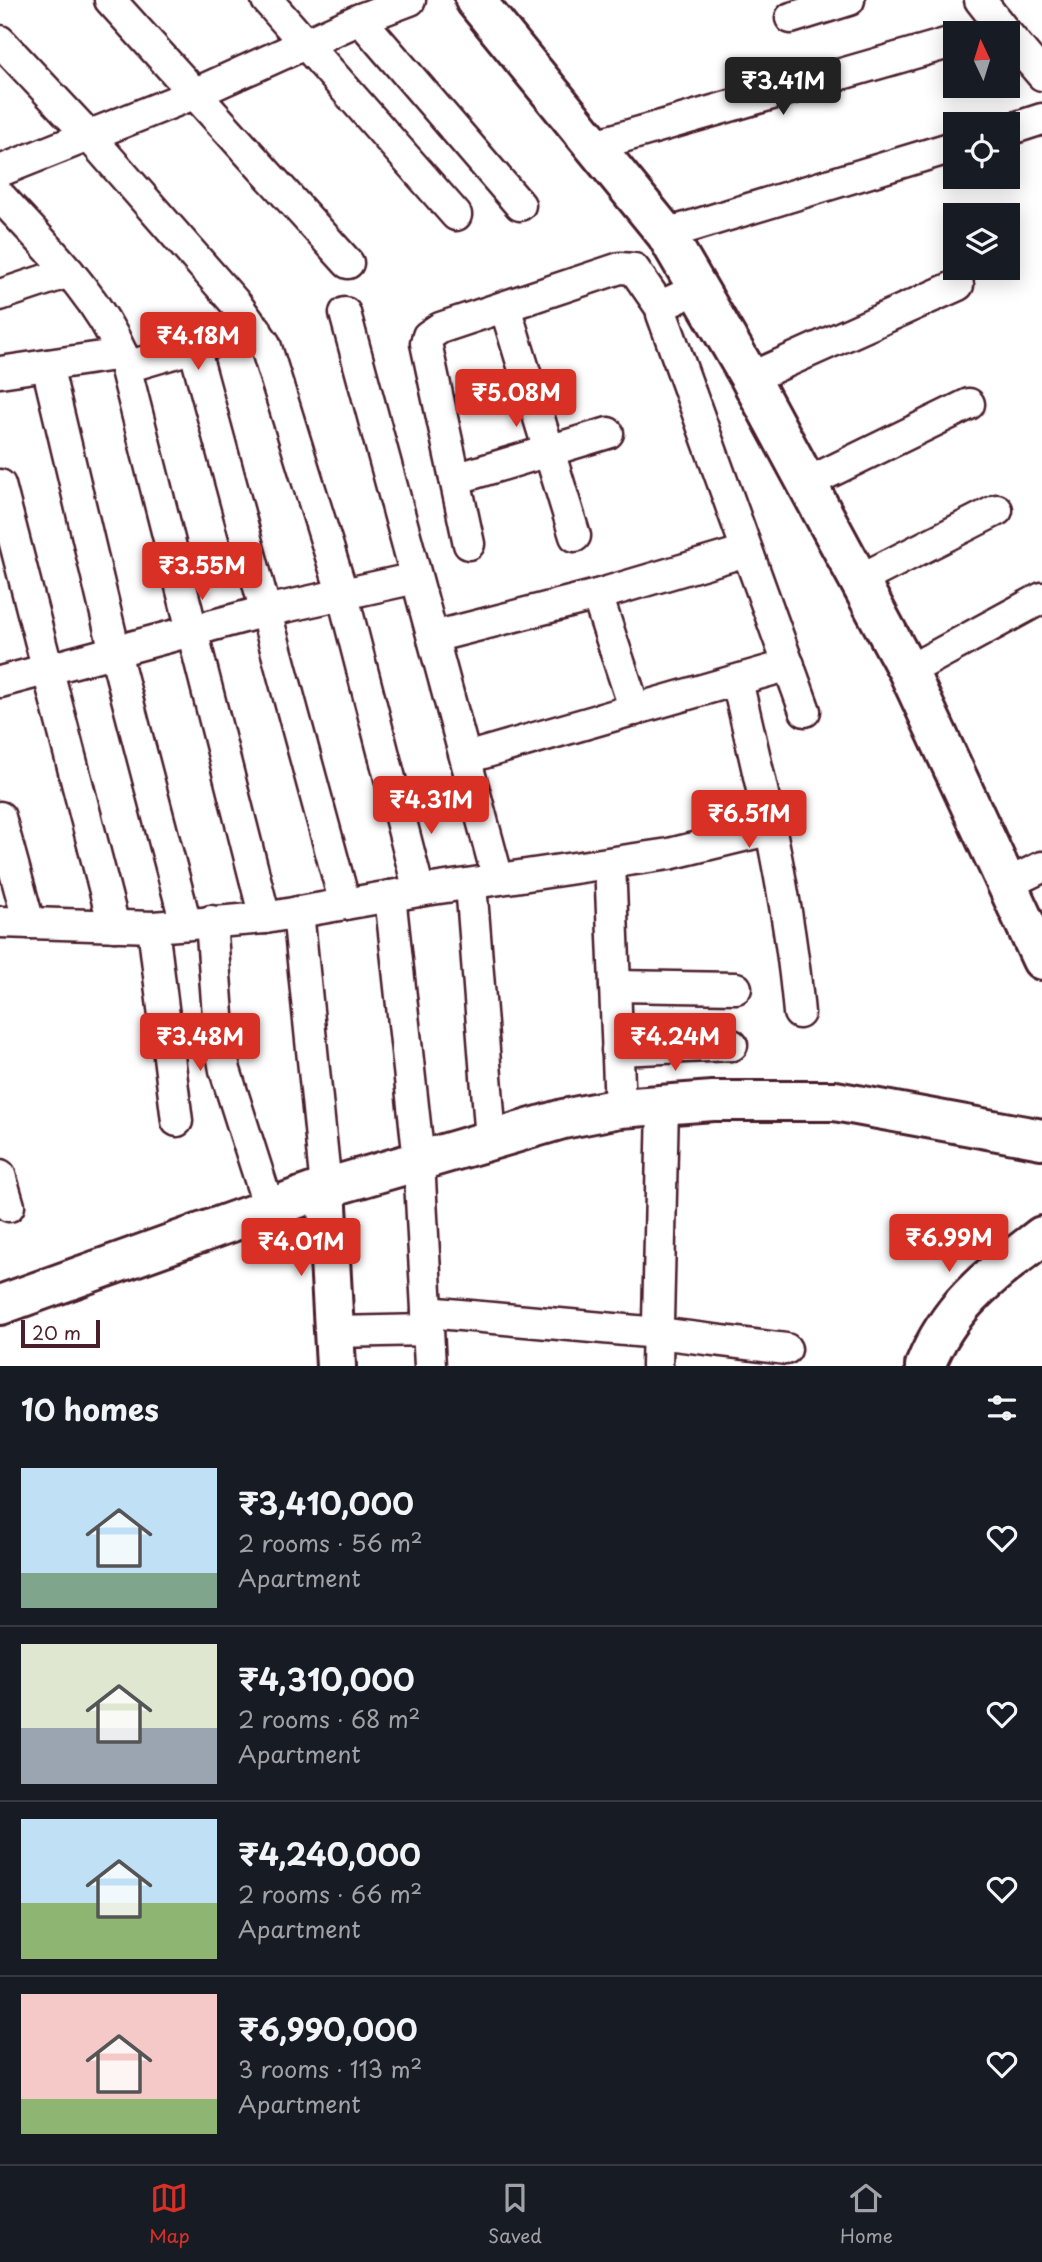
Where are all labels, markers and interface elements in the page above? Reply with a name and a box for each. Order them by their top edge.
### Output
north arrow [943,21,1020,98]
map controls [943,21,1020,280]
pin: ₹3.41M [726,58,840,117]
text: ₹3.41M [741,62,825,97]
button: locate [943,112,1020,189]
button: layers [943,203,1020,280]
pin: ₹4.18M [141,312,255,372]
text: ₹4.18M [156,317,240,352]
pin: ₹5.08M [459,370,573,429]
text: ₹5.08M [471,374,561,409]
pin: ₹3.55M [145,542,259,602]
text: ₹3.55M [158,547,246,582]
pin: ₹4.31M [374,776,488,836]
text: ₹4.31M [389,781,473,816]
pin: ₹6.51M [692,790,806,850]
text: ₹6.51M [707,795,791,830]
pin: ₹3.48M [143,1014,257,1073]
pin: ₹4.24M [618,1014,732,1073]
text: ₹3.48M [156,1018,244,1053]
text: ₹4.24M [630,1018,720,1053]
pin: ₹6.99M [892,1214,1006,1274]
pin: ₹4.01M [244,1218,358,1278]
text: ₹6.99M [905,1219,993,1254]
text: ₹4.01M [257,1223,345,1258]
scale bar [21,1317,100,1349]
text: 20 m [32,1318,81,1346]
text: 10 homes [21,1386,159,1431]
icon: filters [983,1389,1021,1427]
text: ₹3,410,000 [238,1480,414,1525]
icon: home [77,1496,161,1580]
icon: heart [983,1519,1021,1557]
text: 2 rooms · 56 m² [238,1525,423,1560]
text: Apartment [238,1560,361,1595]
text: ₹4,310,000 [238,1656,415,1701]
icon: home [77,1672,161,1756]
icon: heart [983,1695,1021,1733]
text: 2 rooms · 68 m² [238,1701,420,1736]
text: Apartment [238,1736,361,1771]
text: ₹4,240,000 [238,1831,421,1876]
icon: home [77,1847,161,1931]
icon: heart [983,1870,1021,1908]
text: 2 rooms · 66 m² [238,1876,422,1911]
text: Apartment [238,1911,361,1946]
text: ₹6,990,000 [238,2006,418,2051]
icon: home [77,2022,161,2106]
icon: heart [983,2045,1021,2083]
text: 3 rooms · 113 m² [238,2051,422,2086]
text: Apartment [238,2086,361,2121]
tab: Map [149,2179,190,2249]
tab: Saved [488,2179,542,2249]
tab: Home [840,2179,893,2249]

